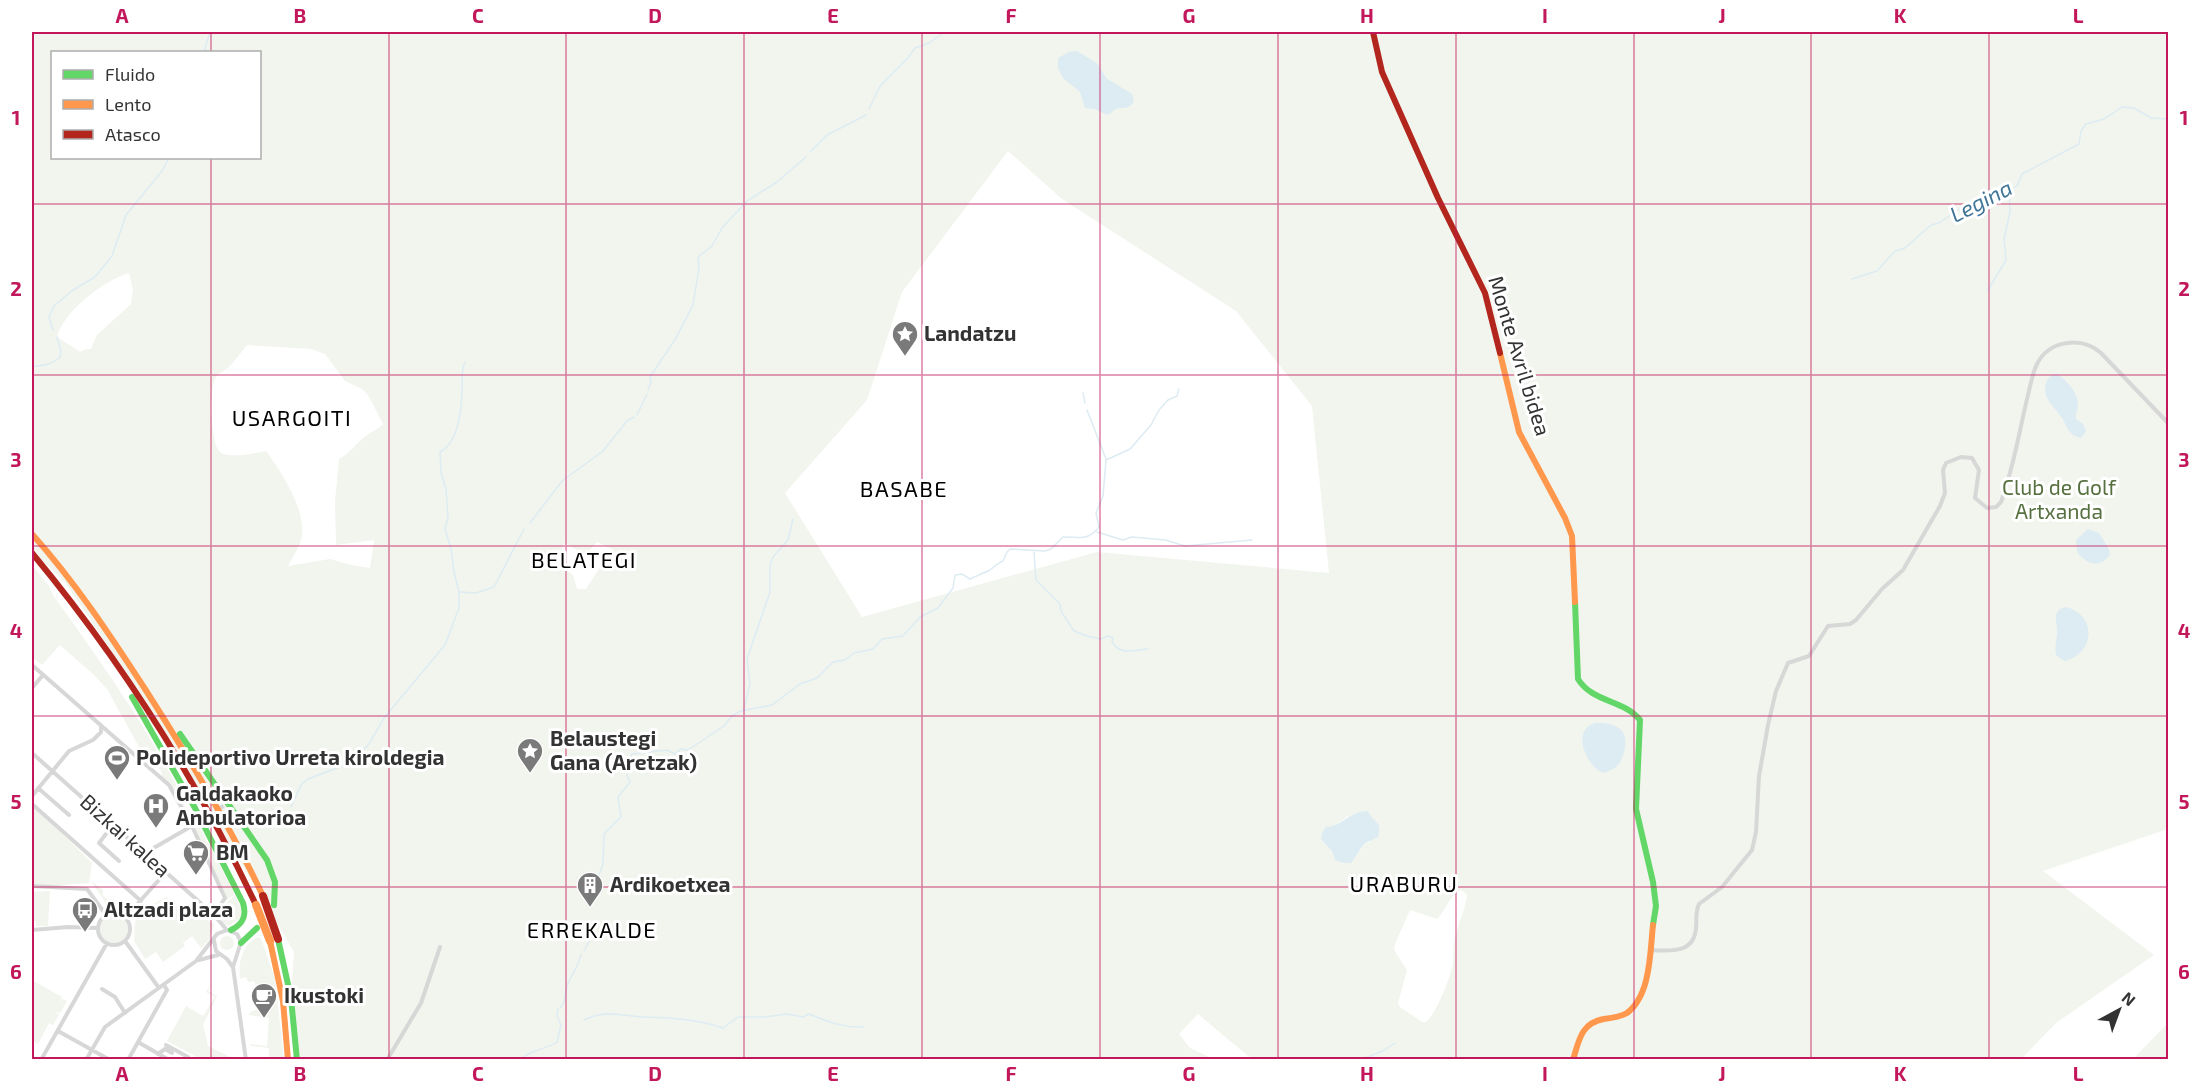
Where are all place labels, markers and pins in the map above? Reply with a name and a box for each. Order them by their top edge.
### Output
place icon: Landatzu [890,319,920,357]
place label: Landatzu [924,320,1016,345]
place label: Belaustegi Gana (Aretzak) [550,725,697,774]
place icon: Belaustegi Gana (Aretzak) [515,736,545,774]
sports icon: Polideportivo Urreta kiroldegia [102,743,132,781]
place label: Polideportivo Urreta kiroldegia [136,744,444,769]
place label: Galdakaoko Anbulatorioa [176,780,306,829]
hospital icon: Galdakaoko Anbulatorioa [141,791,171,829]
supermarket icon: BM [181,838,211,876]
place label: BM [216,839,249,864]
building icon: Ardikoetxea [575,870,605,908]
place label: Ardikoetxea [610,871,731,896]
bus stop icon: Altzadi plaza [70,895,100,933]
place label: Altzadi plaza [104,896,233,921]
cafe icon: Ikustoki [249,981,279,1019]
place label: Ikustoki [284,982,364,1007]

